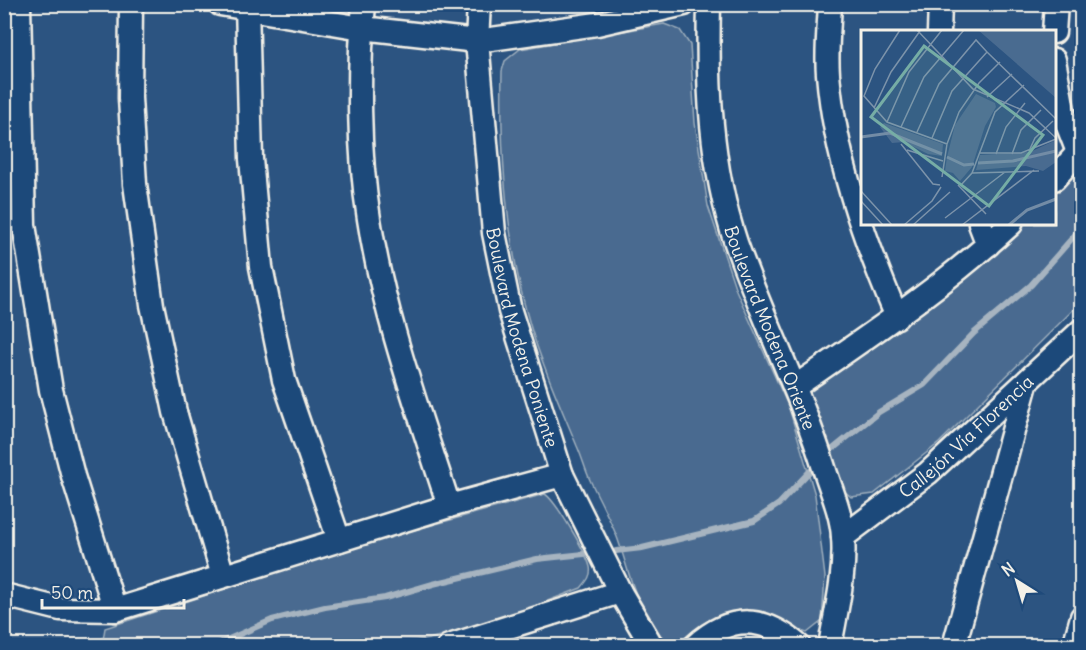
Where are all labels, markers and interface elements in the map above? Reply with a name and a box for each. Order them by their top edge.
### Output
inset map [861,30,1056,225]
street label: Boulevard Modena Oriente [720,223,821,433]
street label: Boulevard Modena Poniente [482,225,564,450]
street label: Callejón Vía Florencia [894,370,1038,503]
north arrow [987,551,1047,611]
text: N [998,558,1018,580]
scale bar [42,572,184,610]
text: 50 m [51,581,93,604]

